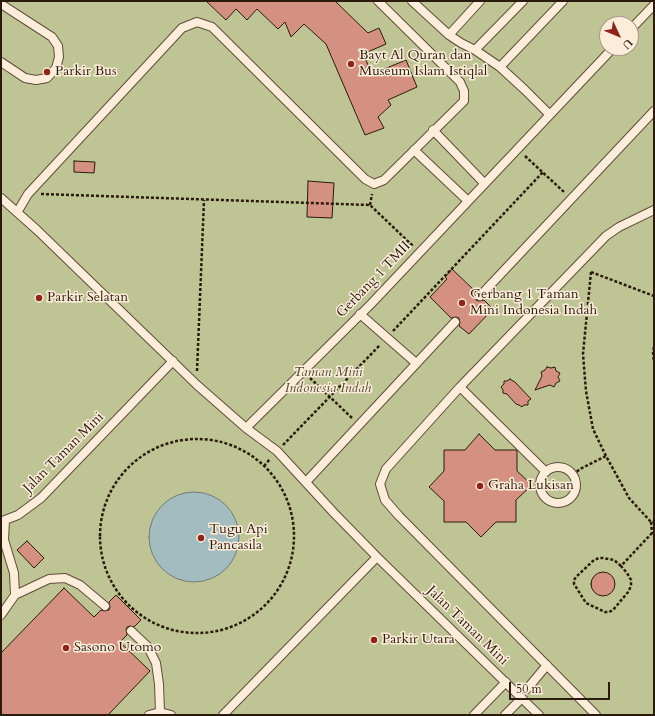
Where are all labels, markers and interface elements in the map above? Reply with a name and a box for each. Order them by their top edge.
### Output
north arrow [599,16,639,56]
text: U [619,36,636,52]
place label: Bayt Al Quran dan Museum Islam Istiqlal [359,48,487,80]
marker: Bayt Al Quran dan Museum Islam Istiqlal [346,59,356,69]
place label: Parkir Bus [55,64,117,80]
marker: Parkir Bus [42,67,52,77]
street label: Gerbang 1 TMII [333,238,415,322]
place label: Gerbang 1 Taman Mini Indonesia Indah [470,287,597,320]
place label: Parkir Selatan [47,290,128,306]
marker: Parkir Selatan [34,293,44,303]
marker: Gerbang 1 Taman Mini Indonesia Indah [457,298,467,308]
park label: Taman Mini Indonesia Indah [285,365,371,398]
street label: Jalan Taman Mini [20,409,108,497]
place label: Graha Lukisan [488,478,574,494]
marker: Graha Lukisan [475,481,485,491]
place label: Tugu Api Pancasila [209,522,268,554]
marker: Tugu Api Pancasila [196,533,206,543]
street label: Jalan Taman Mini [423,583,511,669]
place label: Parkir Utara [382,632,455,648]
marker: Parkir Utara [369,635,379,645]
place label: Sasono Utomo [74,640,161,656]
marker: Sasono Utomo [61,643,71,653]
scale bar [511,674,612,700]
text: 50 m [516,681,542,697]

